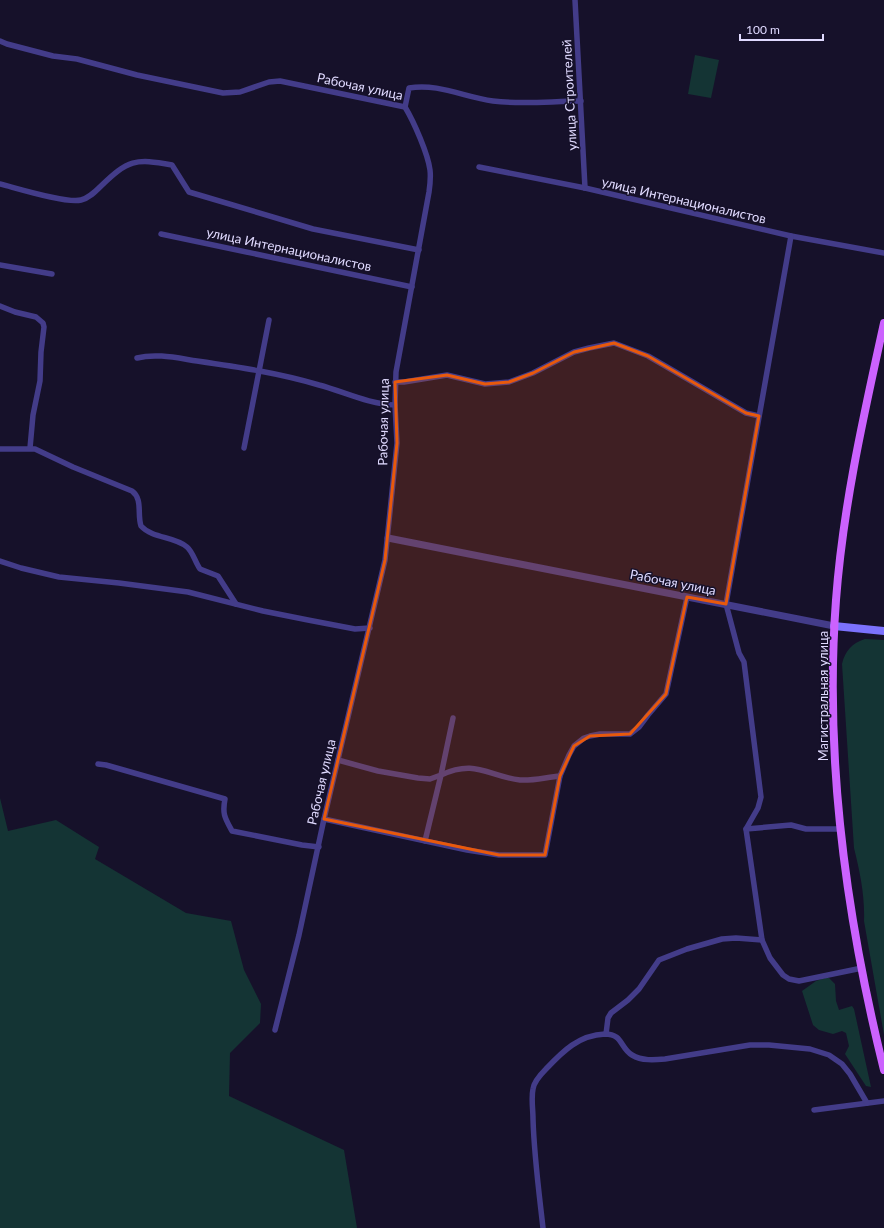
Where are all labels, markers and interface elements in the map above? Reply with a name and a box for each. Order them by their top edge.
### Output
scale bar [740,16,823,42]
text: 100 m [746,22,780,37]
street label: улица Строителей [558,39,580,151]
street label: Рабочая улица [316,69,404,103]
street label: улица Интернационалистов [600,173,768,227]
street label: улица Интернационалистов [205,224,373,274]
street label: Рабочая улица [374,378,392,466]
street label: Рабочая улица [629,566,717,598]
street label: Магистральная улица [815,631,831,761]
street label: Рабочая улица [303,738,339,826]

